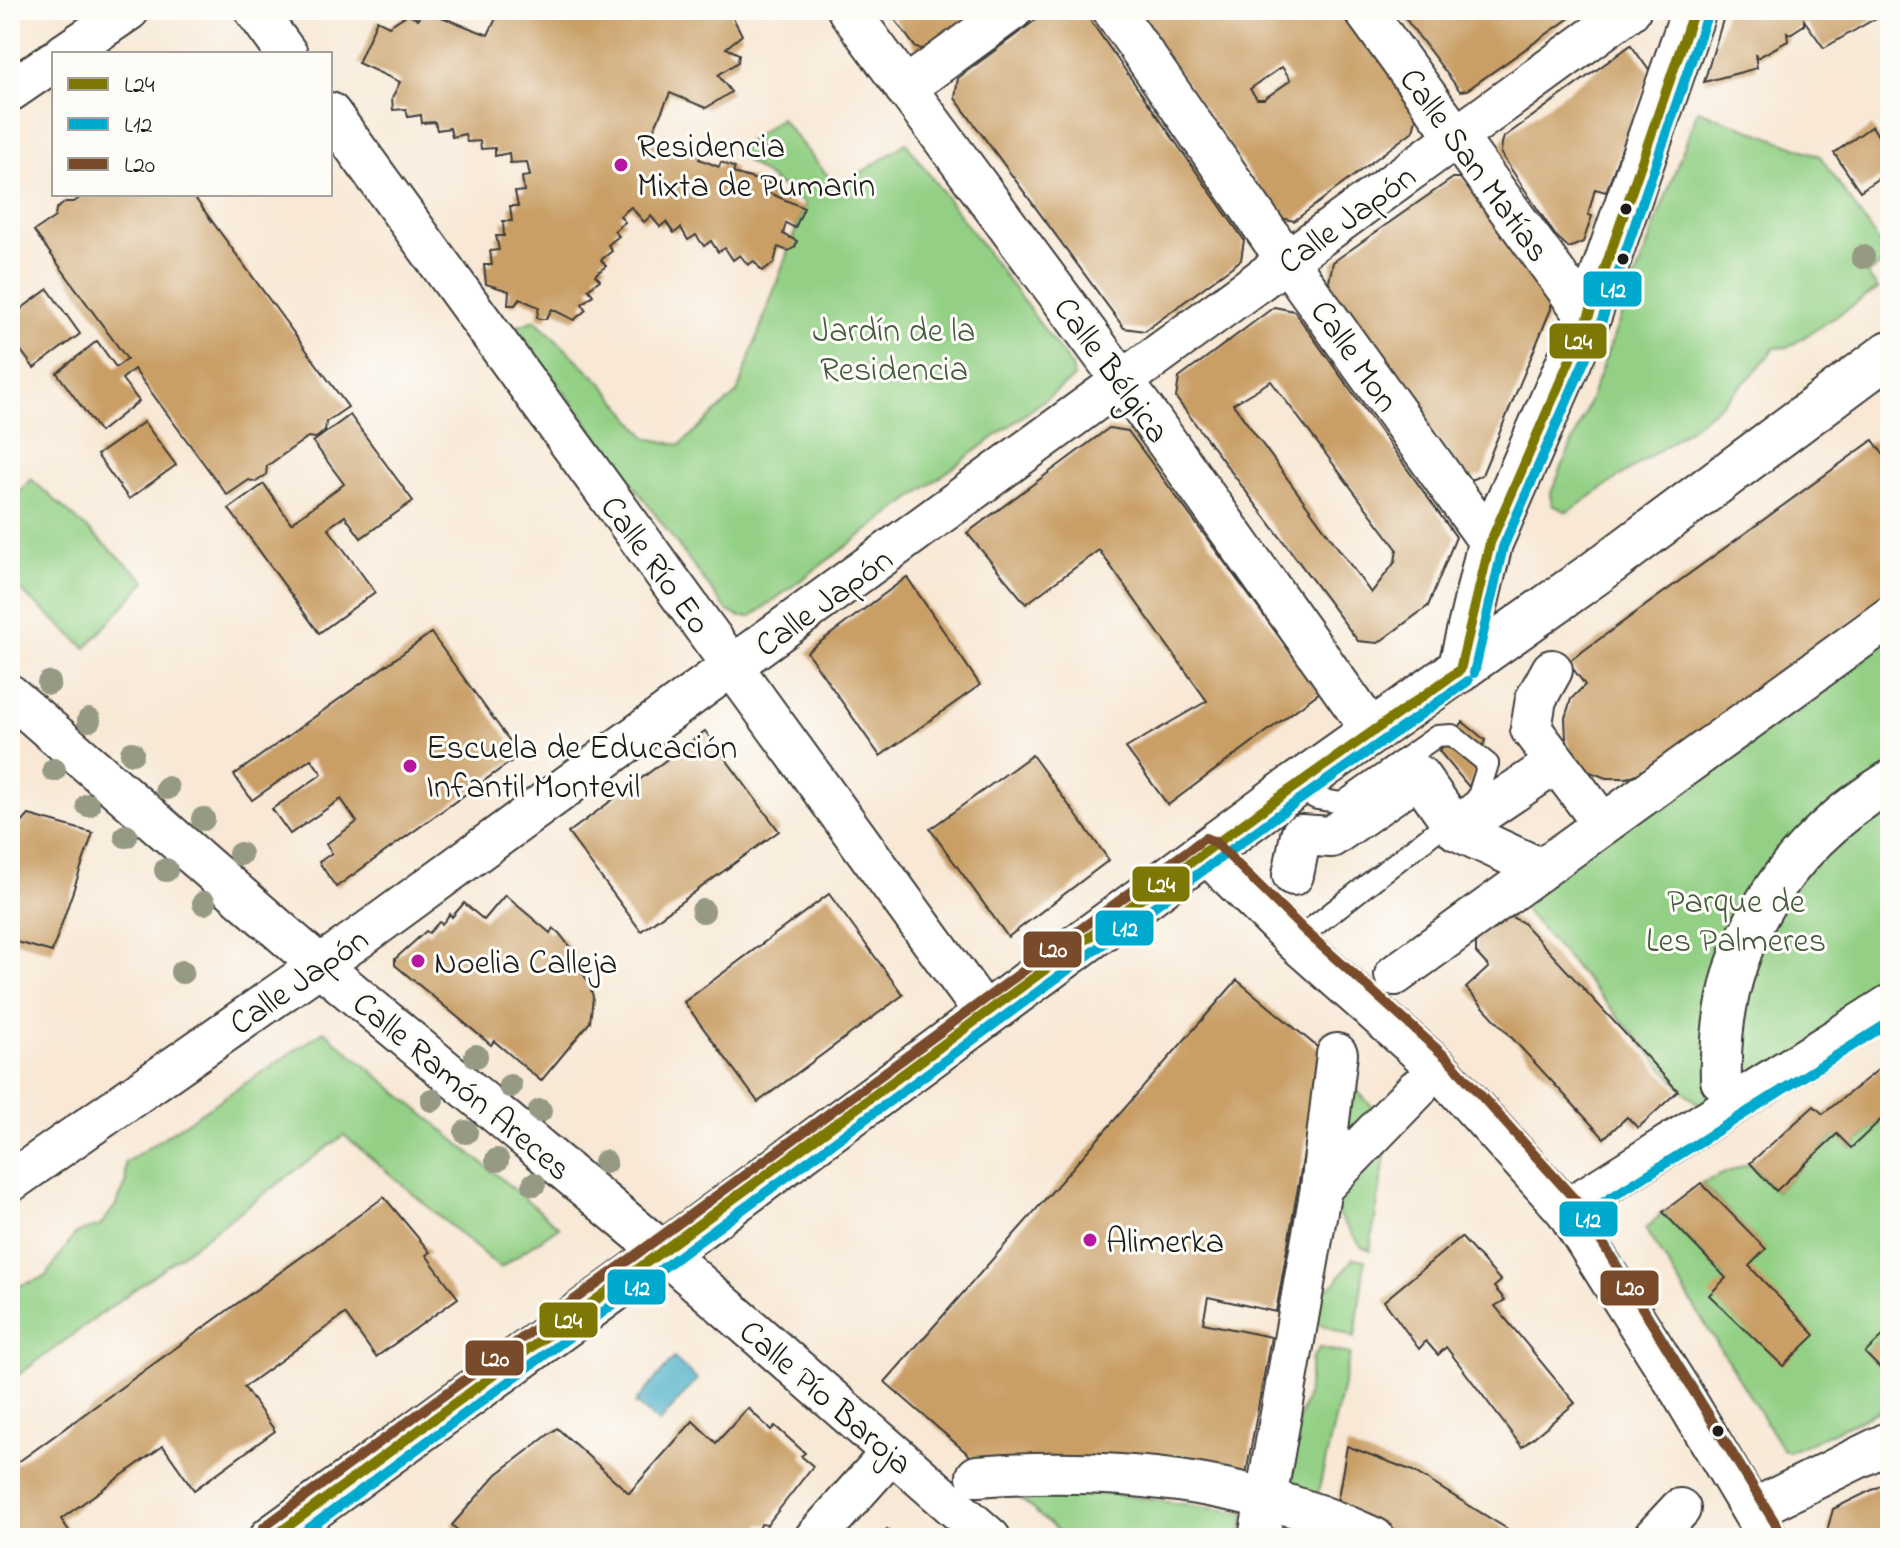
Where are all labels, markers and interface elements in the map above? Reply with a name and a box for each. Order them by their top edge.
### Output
legend [52,52,332,196]
street label: Calle San Matías [1385,59,1561,274]
text: L24 [124,69,155,104]
text: L12 [124,109,153,144]
place label: Residencia Mixta de Pumarin [637,124,875,213]
text: L20 [124,149,155,184]
street label: Calle Japón [1269,154,1428,289]
marker: Residencia Mixta de Pumarin [612,156,630,174]
unlabelled marker [1618,201,1634,217]
unlabelled marker [1615,251,1631,267]
line badge: L12 [1582,270,1643,308]
text: L12 [1600,276,1626,308]
street label: Calle Bélgica [1039,288,1180,455]
street label: Calle Mon [1296,291,1410,424]
park label: Jardín de la Residencia [813,308,975,397]
line badge: L24 [1548,322,1608,360]
text: L24 [1564,328,1593,360]
street label: Calle Río Eo [586,486,721,646]
street label: Calle Japón [746,537,905,672]
place label: Escuela de Educación Infantil Montevil [426,725,737,814]
marker: Escuela de Educación Infantil Montevil [401,757,419,775]
line badge: L24 [1131,865,1191,903]
text: L24 [1147,871,1176,903]
park label: Parque de Les Palmeres [1646,879,1826,968]
line badge: L12 [1094,909,1155,947]
text: L12 [1112,915,1138,947]
street label: Calle Japón [220,917,380,1050]
line badge: L20 [1022,930,1083,969]
text: L20 [1039,936,1068,968]
place label: Noelia Calleja [434,940,617,990]
marker: Noelia Calleja [409,952,427,970]
street label: Calle Ramón Areces [340,981,581,1195]
line badge: L12 [1558,1200,1619,1238]
text: L12 [1575,1206,1601,1238]
place label: Alimerka [1106,1219,1224,1269]
marker: Alimerka [1081,1231,1099,1249]
line badge: L12 [606,1268,667,1306]
line badge: L20 [1599,1269,1660,1307]
text: L12 [624,1274,650,1306]
text: L20 [1616,1274,1645,1306]
line badge: L24 [538,1301,599,1339]
text: L24 [554,1307,583,1339]
street label: Calle Pío Baroja [726,1309,922,1489]
line badge: L20 [464,1339,525,1377]
text: L20 [481,1345,510,1377]
unlabelled marker [1710,1423,1726,1439]

